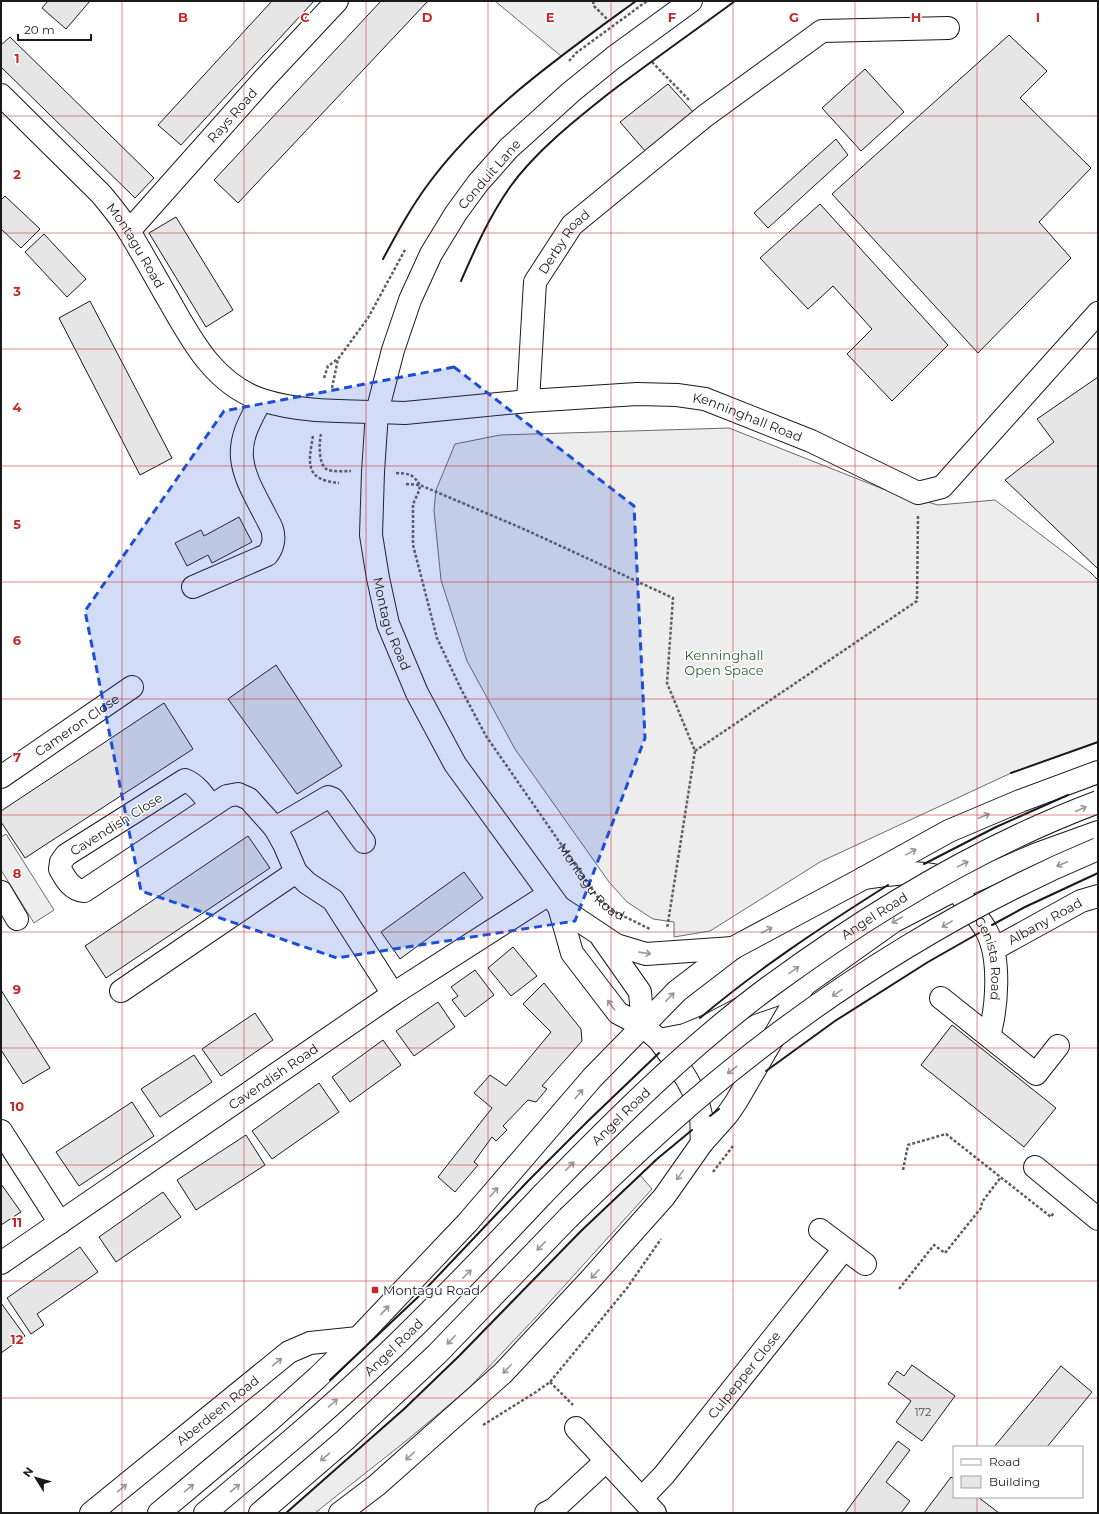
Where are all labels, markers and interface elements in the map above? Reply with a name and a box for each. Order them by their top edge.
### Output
text: B [178,9,188,25]
text: C [300,9,310,25]
text: D [422,9,433,25]
text: E [546,9,555,25]
text: F [668,9,676,25]
text: G [789,9,799,25]
text: H [911,9,921,25]
text: I [1036,9,1040,25]
scale bar [18,16,91,42]
text: 20 m [24,22,55,37]
text: 1 [14,50,20,66]
street label: Rays Road [204,85,260,146]
street label: Conduit Lane [454,136,524,212]
text: 2 [13,166,21,182]
street label: Montagu Road [103,200,168,291]
street label: Derby Road [534,206,593,277]
text: 3 [12,283,21,299]
street label: Kenninghall Road [692,389,805,445]
text: 4 [13,399,22,415]
text: 5 [13,516,21,532]
street label: Montagu Road [370,575,414,672]
text: 6 [13,632,22,648]
park label: Kenninghall Open Space [684,647,764,678]
street label: Cameron Close [32,690,122,760]
text: 7 [13,749,21,765]
street label: Cavendish Close [67,789,165,859]
one-way arrow [1075,805,1087,812]
one-way arrow [978,812,990,819]
street label: Montagu Road [555,840,627,924]
one-way arrow [905,848,917,856]
one-way arrow [957,860,969,867]
one-way arrow [1056,861,1068,868]
text: 8 [13,865,22,881]
street label: Angel Road [838,889,910,943]
street label: Albany Road [1005,894,1085,948]
street label: Genista Road [971,913,1004,1001]
one-way arrow [891,917,903,925]
one-way arrow [941,921,953,929]
one-way arrow [761,926,773,933]
one-way arrow [638,949,651,957]
one-way arrow [788,966,799,974]
text: 9 [13,981,21,997]
one-way arrow [832,989,843,997]
one-way arrow [666,992,675,1003]
one-way arrow [607,1000,616,1011]
street label: Cavendish Road [225,1040,321,1113]
one-way arrow [726,1066,737,1074]
street label: Angel Road [588,1084,653,1148]
one-way arrow [574,1089,584,1099]
text: 10 [10,1098,24,1114]
one-way arrow [565,1161,575,1171]
one-way arrow [676,1169,684,1180]
one-way arrow [489,1187,498,1198]
text: 11 [12,1214,22,1230]
one-way arrow [536,1241,546,1251]
one-way arrow [462,1269,472,1279]
one-way arrow [591,1269,600,1279]
place label: Montagu Road [383,1282,480,1298]
marker: Montagu Road [370,1285,380,1295]
one-way arrow [380,1305,390,1315]
street label: Angel Road [361,1315,426,1379]
street label: Culpepper Close [704,1328,784,1422]
text: 12 [11,1331,24,1347]
one-way arrow [446,1335,456,1345]
one-way arrow [271,1358,282,1366]
one-way arrow [502,1364,512,1374]
street label: Aberdeen Road [173,1372,262,1448]
one-way arrow [328,1398,338,1408]
house number: 172 [915,1405,931,1419]
legend [953,1446,1083,1498]
one-way arrow [405,1451,415,1461]
one-way arrow [320,1452,330,1461]
text: Road [989,1454,1020,1469]
north arrow [16,1458,56,1498]
text: N [20,1464,36,1480]
text: Building [989,1474,1040,1489]
one-way arrow [183,1483,194,1492]
one-way arrow [116,1484,127,1493]
one-way arrow [229,1484,240,1493]

